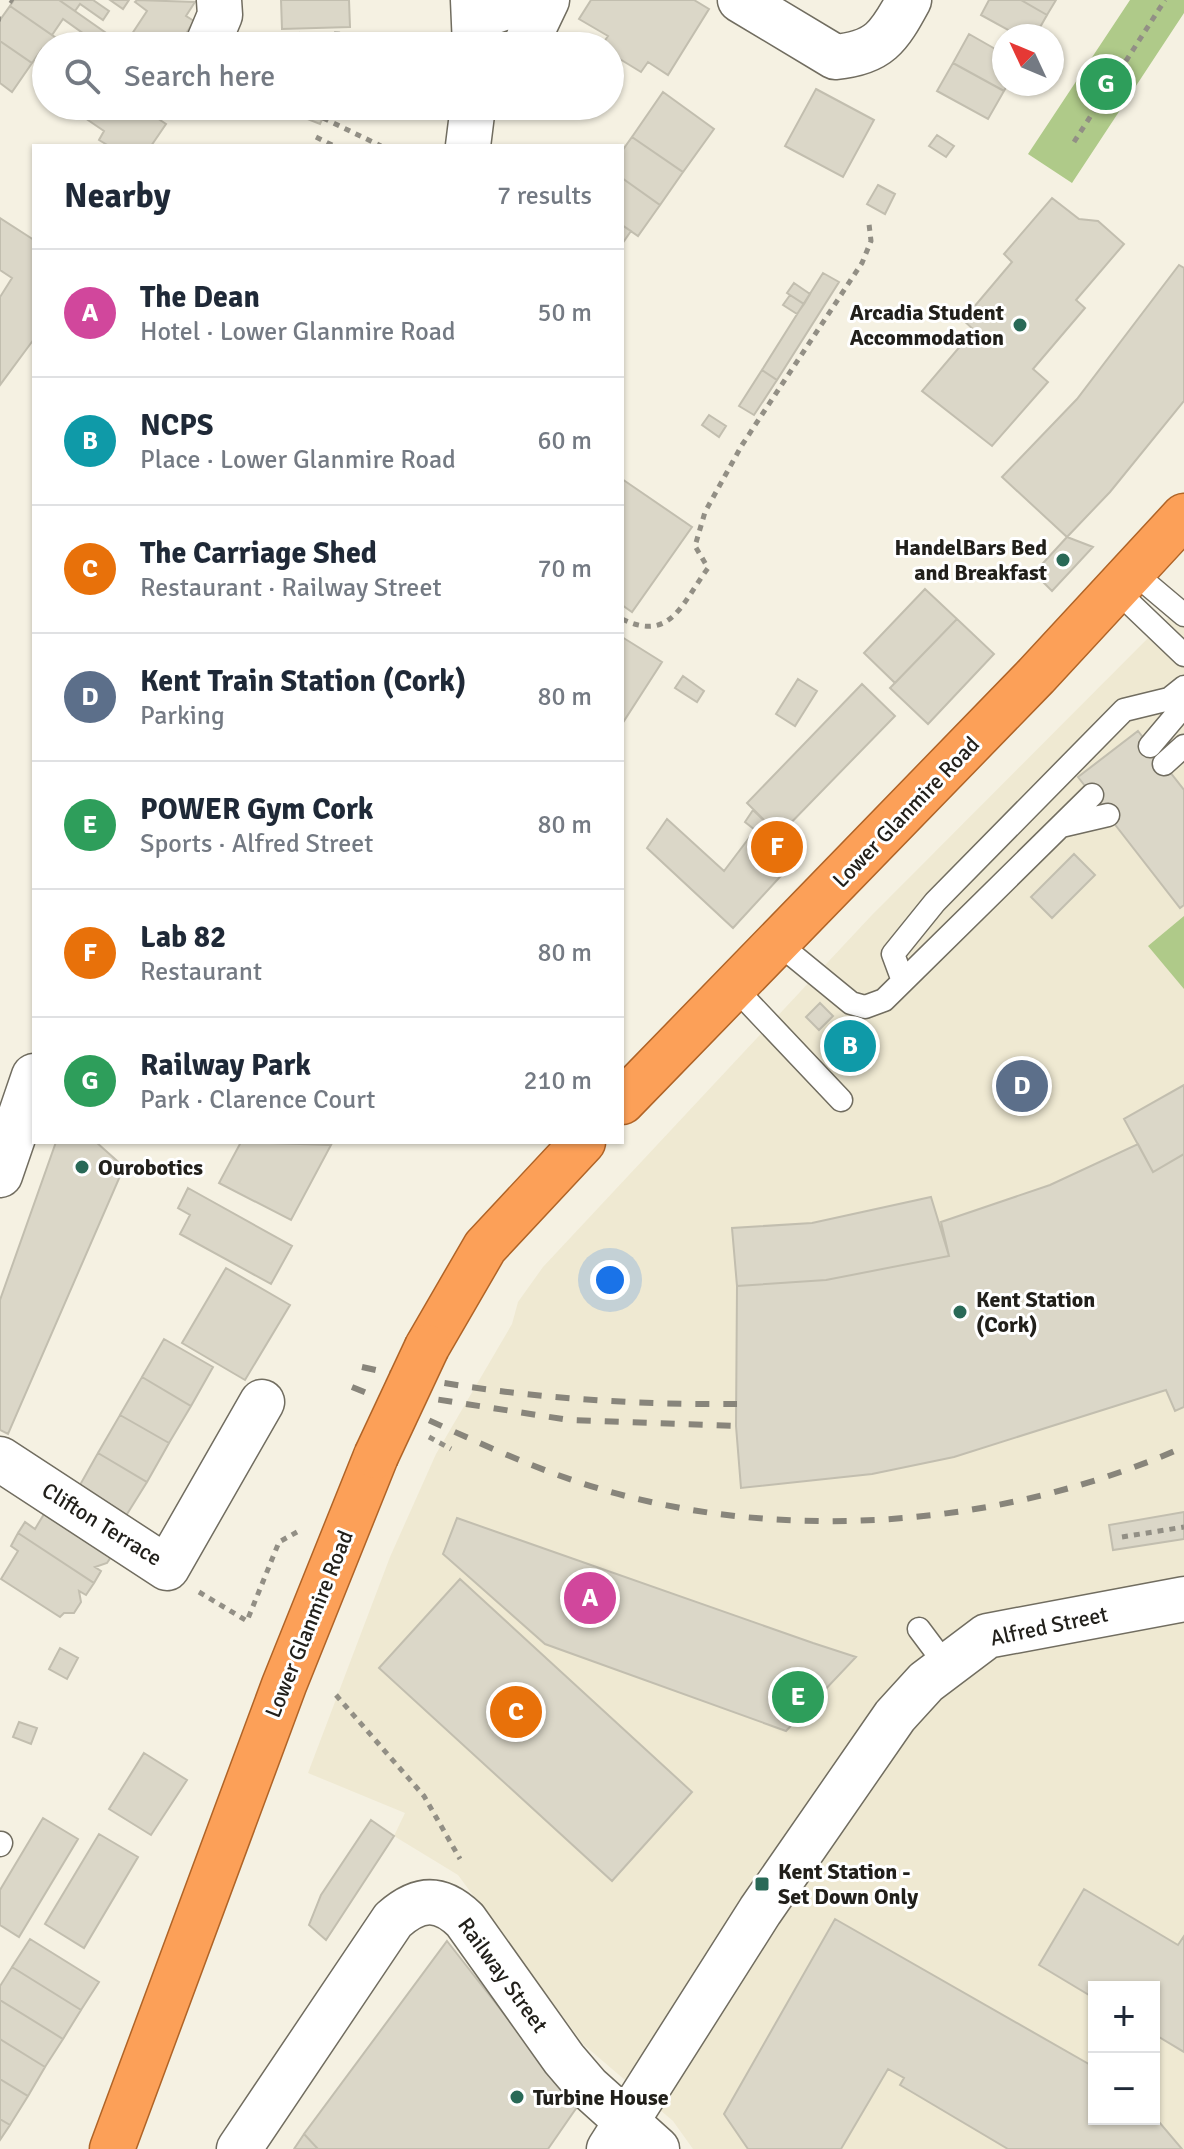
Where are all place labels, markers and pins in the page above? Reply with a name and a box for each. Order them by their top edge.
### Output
pin: G [1080,54,1132,114]
place label: Arcadia Student Accommodation [850,299,1004,351]
marker: Arcadia Student Accommodation [1011,316,1029,334]
place label: HandelBars Bed and Breakfast [895,534,1047,586]
marker: HandelBars Bed and Breakfast [1054,551,1072,569]
pin: F [751,817,803,877]
pin: B [824,1016,876,1076]
pin: D [996,1056,1048,1116]
place label: Ourobotics [98,1154,203,1181]
marker: Ourobotics [73,1158,91,1176]
place label: Kent Station (Cork) [976,1286,1095,1338]
marker: Kent Station (Cork) [951,1303,969,1321]
pin: A [564,1568,616,1628]
pin: E [772,1667,824,1727]
pin: C [490,1682,542,1742]
place label: Kent Station - Set Down Only [778,1858,918,1910]
marker: Kent Station - Set Down Only [753,1875,771,1893]
place label: Turbine House [533,2084,669,2111]
marker: Turbine House [508,2088,526,2106]

